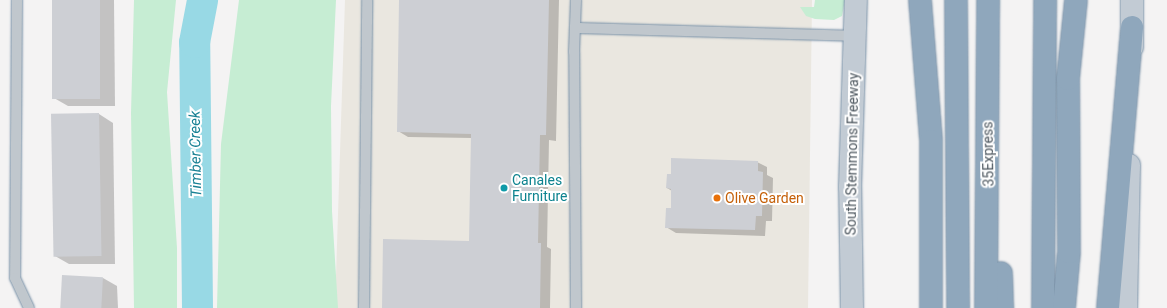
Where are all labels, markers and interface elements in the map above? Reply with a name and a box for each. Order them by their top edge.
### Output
street label: South Stemmons Freeway [842,72,862,236]
water label: Timber Creek [186,111,206,197]
street label: 35Express [979,121,997,187]
place label: Canales Furniture [512,172,568,204]
marker: Canales Furniture [499,183,509,193]
place label: Olive Garden [725,190,804,206]
marker: Olive Garden [712,193,722,203]

